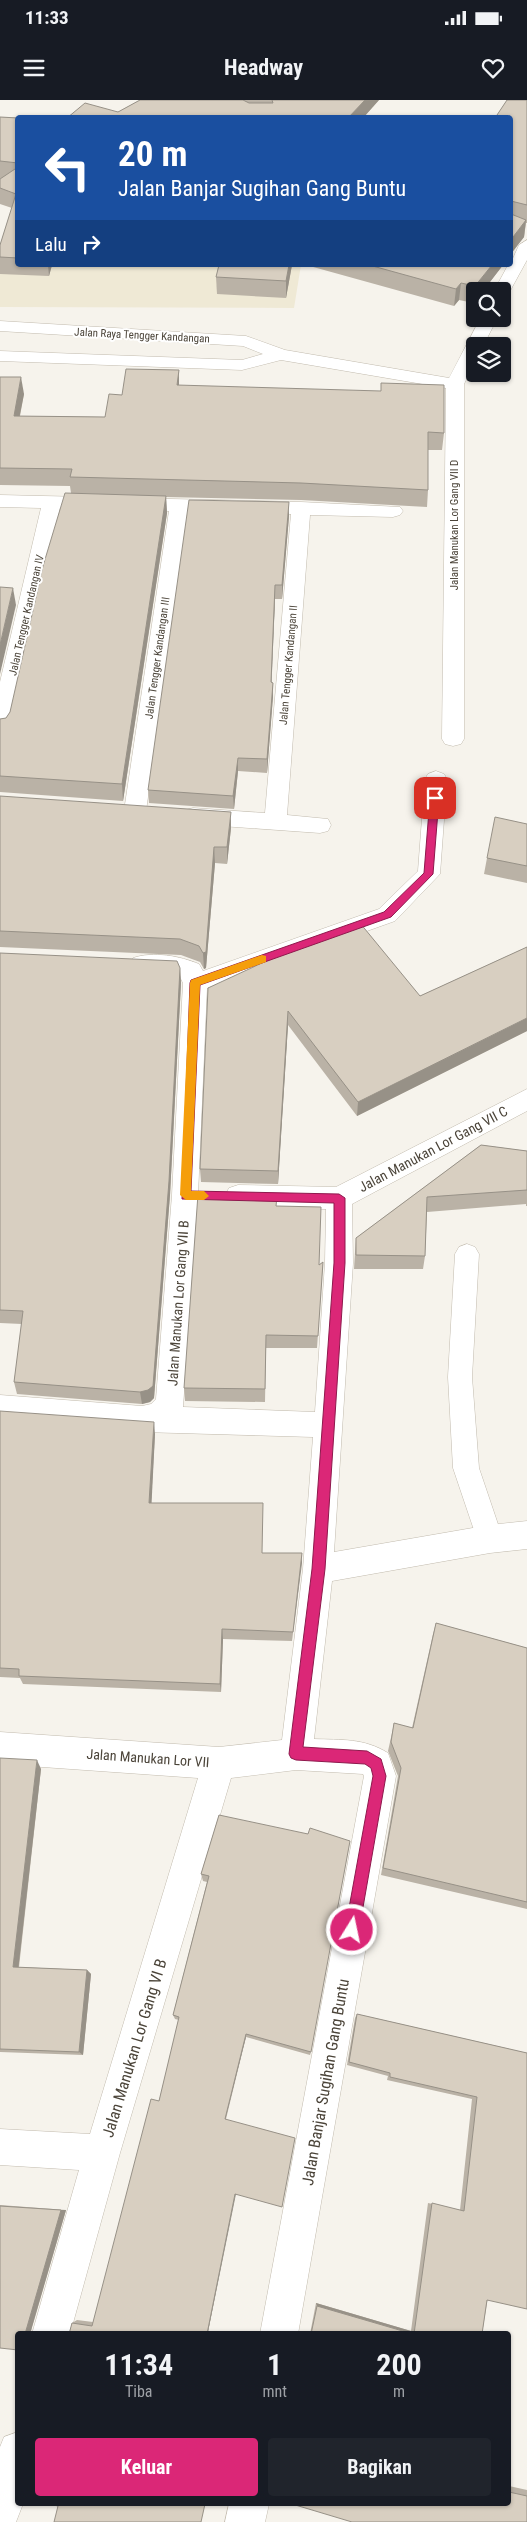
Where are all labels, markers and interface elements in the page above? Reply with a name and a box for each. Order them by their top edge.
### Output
text: 11:33 [25,6,69,29]
icon: menu [20,54,48,82]
icon: heart [479,54,507,82]
text: Headway [224,55,303,80]
text: 20 m [118,134,187,175]
icon: left [35,135,100,200]
text: Jalan Banjar Sugihan Gang Buntu [118,176,406,201]
icon: right [77,230,105,258]
text: Lalu [35,233,67,256]
map controls [466,282,511,382]
button: search [466,282,511,327]
street label: Jalan Raya Tengger Kandangan [74,325,210,346]
button: layers [466,337,511,382]
street label: Jalan Manukan Lor Gang VII D [448,460,461,590]
street label: Jalan Tengger Kandangan IV [6,553,47,677]
street label: Jalan Tengger Kandangan III [142,596,172,720]
street label: Jalan Tengger Kandangan II [277,605,300,726]
pin [414,777,456,819]
icon: arrive [421,784,449,812]
street label: Jalan Manukan Lor Gang VII C [356,1103,510,1195]
street label: Jalan Manukan Lor Gang VII B [164,1220,192,1386]
street label: Jalan Manukan Lor VII [86,1746,210,1770]
position arrow [325,1903,377,1955]
street label: Jalan Manukan Lor Gang VI B [98,1957,171,2140]
street label: Jalan Banjar Sugihan Gang Buntu [298,1977,353,2187]
text: 11:34 [104,2347,173,2382]
text: 1 [267,2347,282,2382]
text: 200 [376,2347,422,2382]
text: Tiba [125,2382,152,2401]
text: mnt [262,2382,287,2401]
text: m [393,2382,405,2401]
button: Keluar [35,2438,258,2496]
button: Bagikan [268,2438,491,2496]

